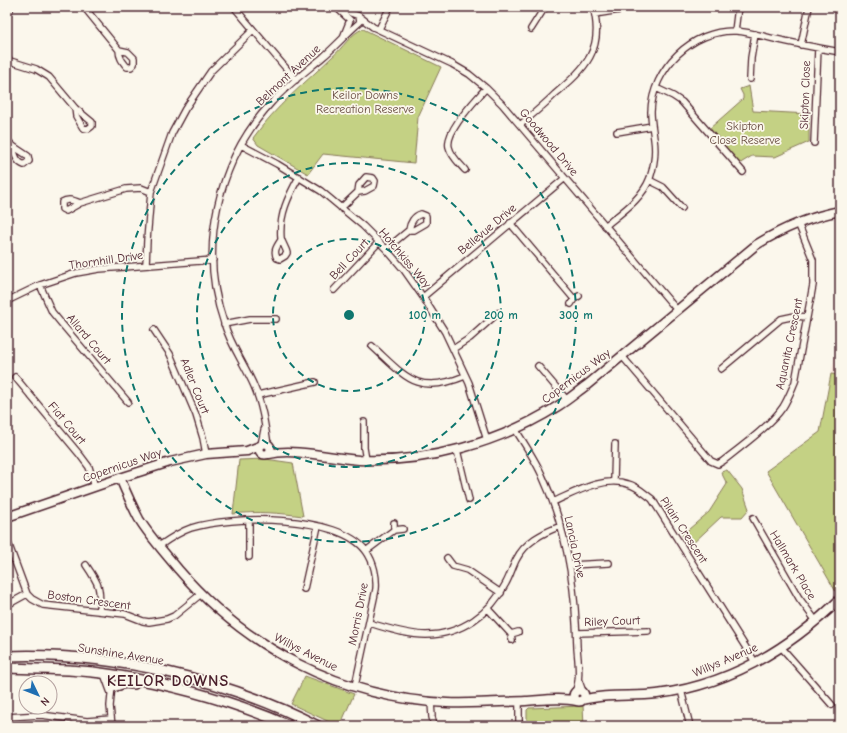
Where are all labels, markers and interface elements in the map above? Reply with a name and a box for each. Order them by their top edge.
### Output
street label: Belmont Avenue [253,42,323,108]
street label: Skipton Close [797,60,813,130]
park label: Keilor Downs Recreation Reserve [316,88,414,116]
street label: Goodwood Drive [517,106,581,178]
park label: Skipton Close Reserve [710,119,780,147]
street label: Bellevue Drive [455,201,519,257]
street label: Hotchkiss Way [376,225,435,291]
street label: Bell Court [327,235,372,282]
street label: Thornhill Drive [68,248,144,272]
street label: Aquanita Crescent [772,297,806,391]
centre of rings [342,308,356,322]
text: 100 m [409,308,441,322]
text: 200 m [484,308,518,322]
text: 300 m [559,308,593,322]
street label: Allard Court [64,311,114,367]
street label: Copernicus Way [539,345,614,406]
street label: Adler Court [177,356,213,416]
street label: Fiat Court [45,399,89,448]
street label: Copernicus Way [81,445,164,485]
street label: Pilain Crescent [657,494,711,566]
street label: Lancia Drive [562,515,588,579]
street label: Hallmark Place [767,528,819,602]
street label: Morris Drive [345,582,371,646]
street label: Boston Crescent [47,587,132,613]
street label: Riley Court [584,613,641,629]
street label: Willys Avenue [272,630,340,674]
street label: Sunshine Avenue [77,640,165,668]
street label: Willys Avenue [690,640,760,680]
district label: KEILOR DOWNS [107,672,229,690]
north arrow [18,675,58,715]
text: N [38,694,52,709]

